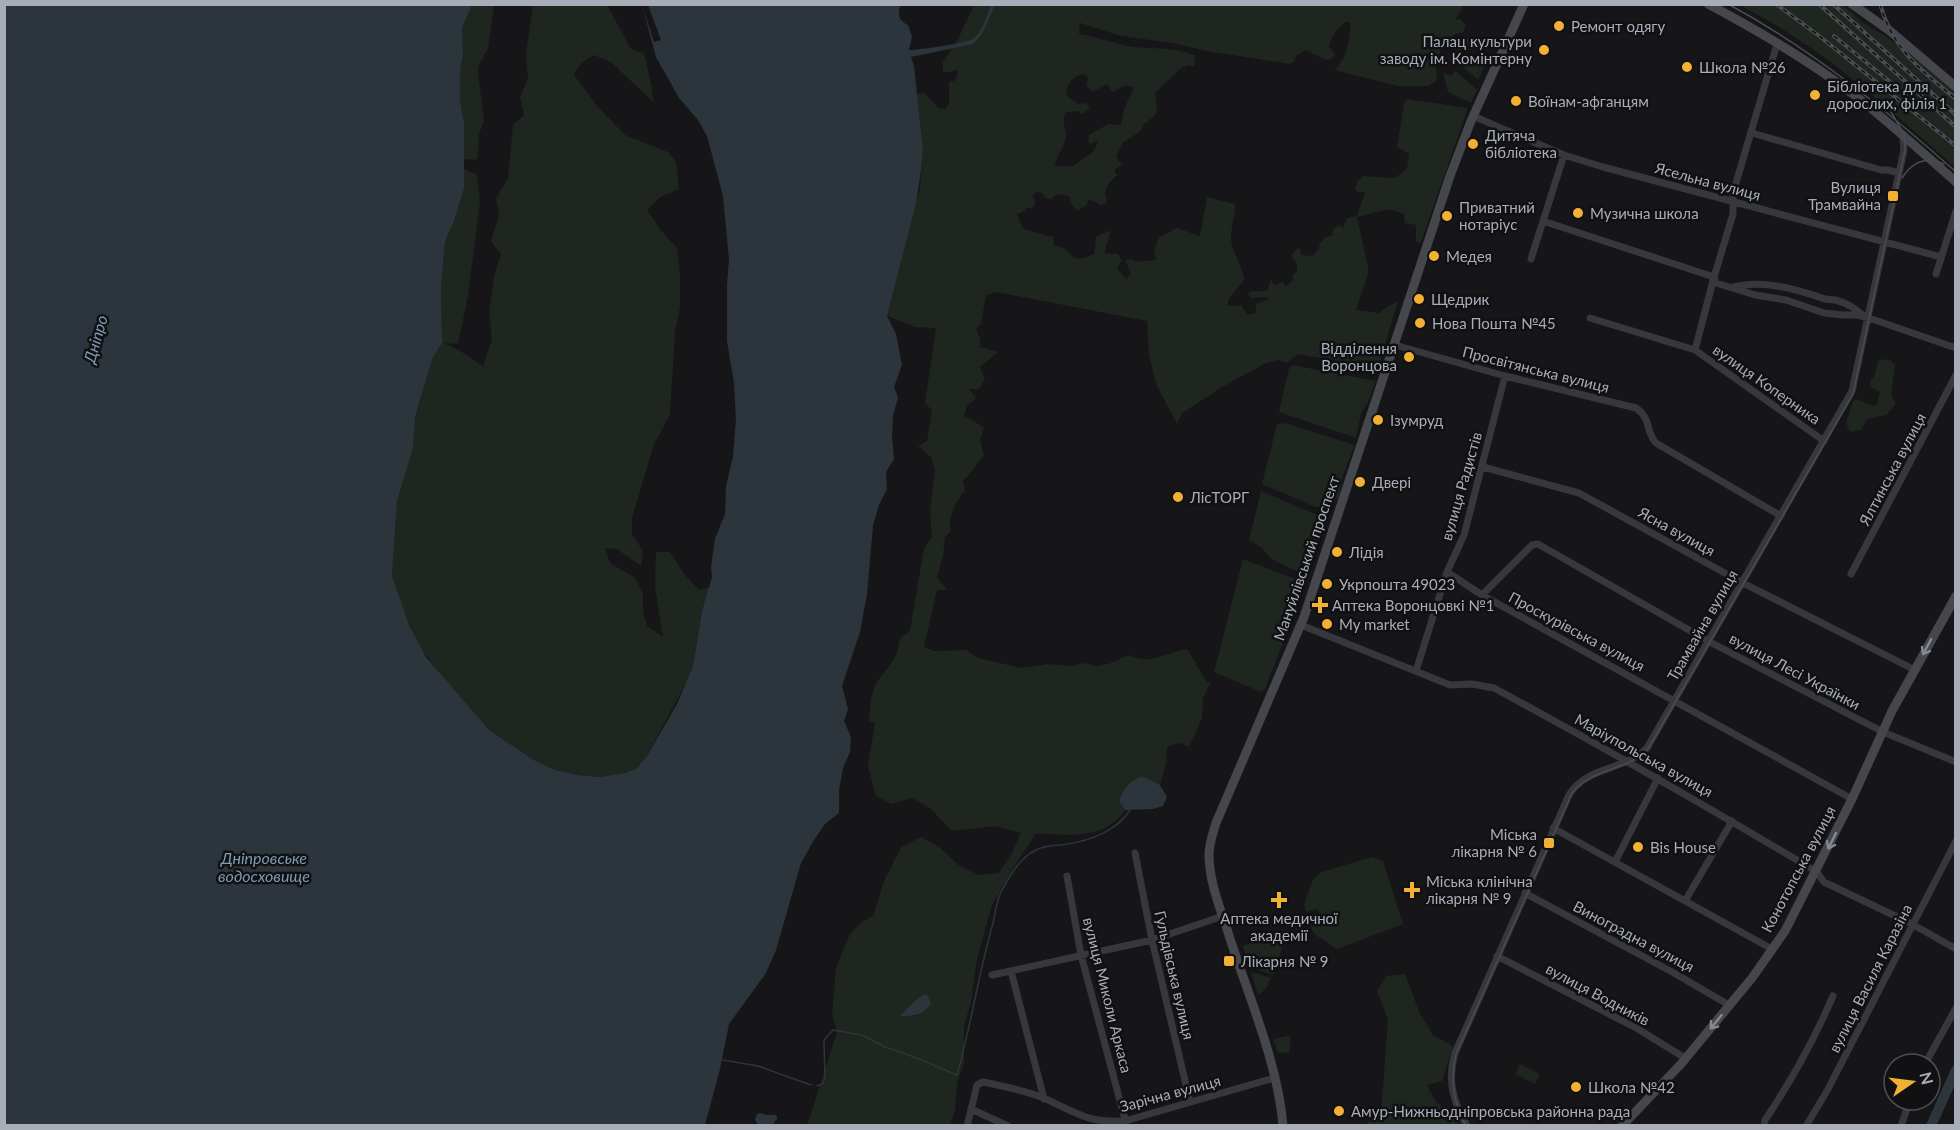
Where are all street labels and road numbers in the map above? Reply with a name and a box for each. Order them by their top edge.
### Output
street label: Ясельна вулиця [1652,158,1763,204]
street label: вулиця Коперника [1710,340,1824,428]
street label: Просвітянська вулиця [1461,342,1611,396]
street label: Ялтинська вулиця [1854,410,1929,529]
street label: вулиця Радистів [1437,430,1485,542]
street label: Мануйлівський проспект [1269,473,1343,643]
street label: Ясна вулиця [1635,502,1718,559]
street label: Трамвайна вулиця [1663,566,1741,684]
street label: Проскурівська вулиця [1506,587,1648,675]
street label: вулиця Лесі Українки [1726,629,1864,713]
street label: Маріупольська вулиця [1572,710,1716,800]
street label: Конотопська вулиця [1757,803,1839,935]
street label: Виноградна вулиця [1570,897,1698,975]
street label: вулиця Василя Каразіна [1825,901,1915,1055]
street label: Гульдівська вулиця [1151,909,1199,1041]
street label: вулиця Миколи Аркаса [1080,915,1136,1075]
street label: вулиця Водників [1543,959,1653,1029]
street label: Зарічна вулиця [1118,1071,1222,1115]

